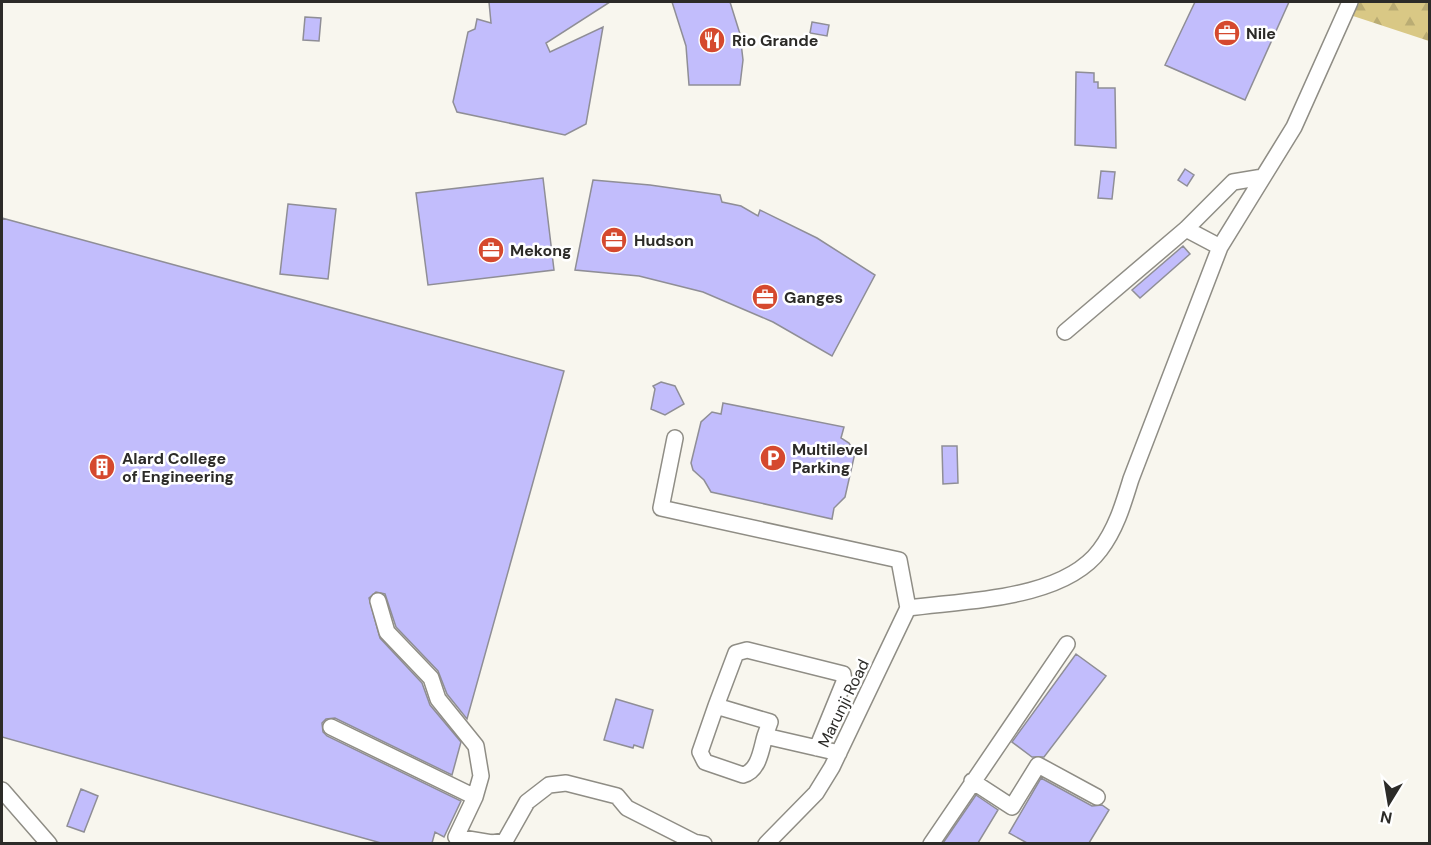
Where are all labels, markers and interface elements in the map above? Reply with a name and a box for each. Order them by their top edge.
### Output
office icon: Nile [1212,18,1242,48]
place label: Nile [1246,23,1276,44]
restaurant icon: Rio Grande [697,25,727,55]
place label: Rio Grande [732,30,818,51]
office icon: Hudson [599,225,629,255]
place label: Hudson [634,230,694,251]
office icon: Mekong [476,235,506,265]
place label: Mekong [510,240,572,261]
office icon: Ganges [750,282,780,312]
place label: Ganges [784,287,843,308]
place label: Multilevel Parking [792,439,868,478]
parking icon: Multilevel Parking [758,443,788,473]
place label: Alard College of Engineering [122,448,234,487]
building icon: Alard College of Engineering [87,452,117,482]
street label: Marunji Road [813,656,874,751]
north arrow [1359,773,1419,833]
text: N [1379,806,1394,829]

